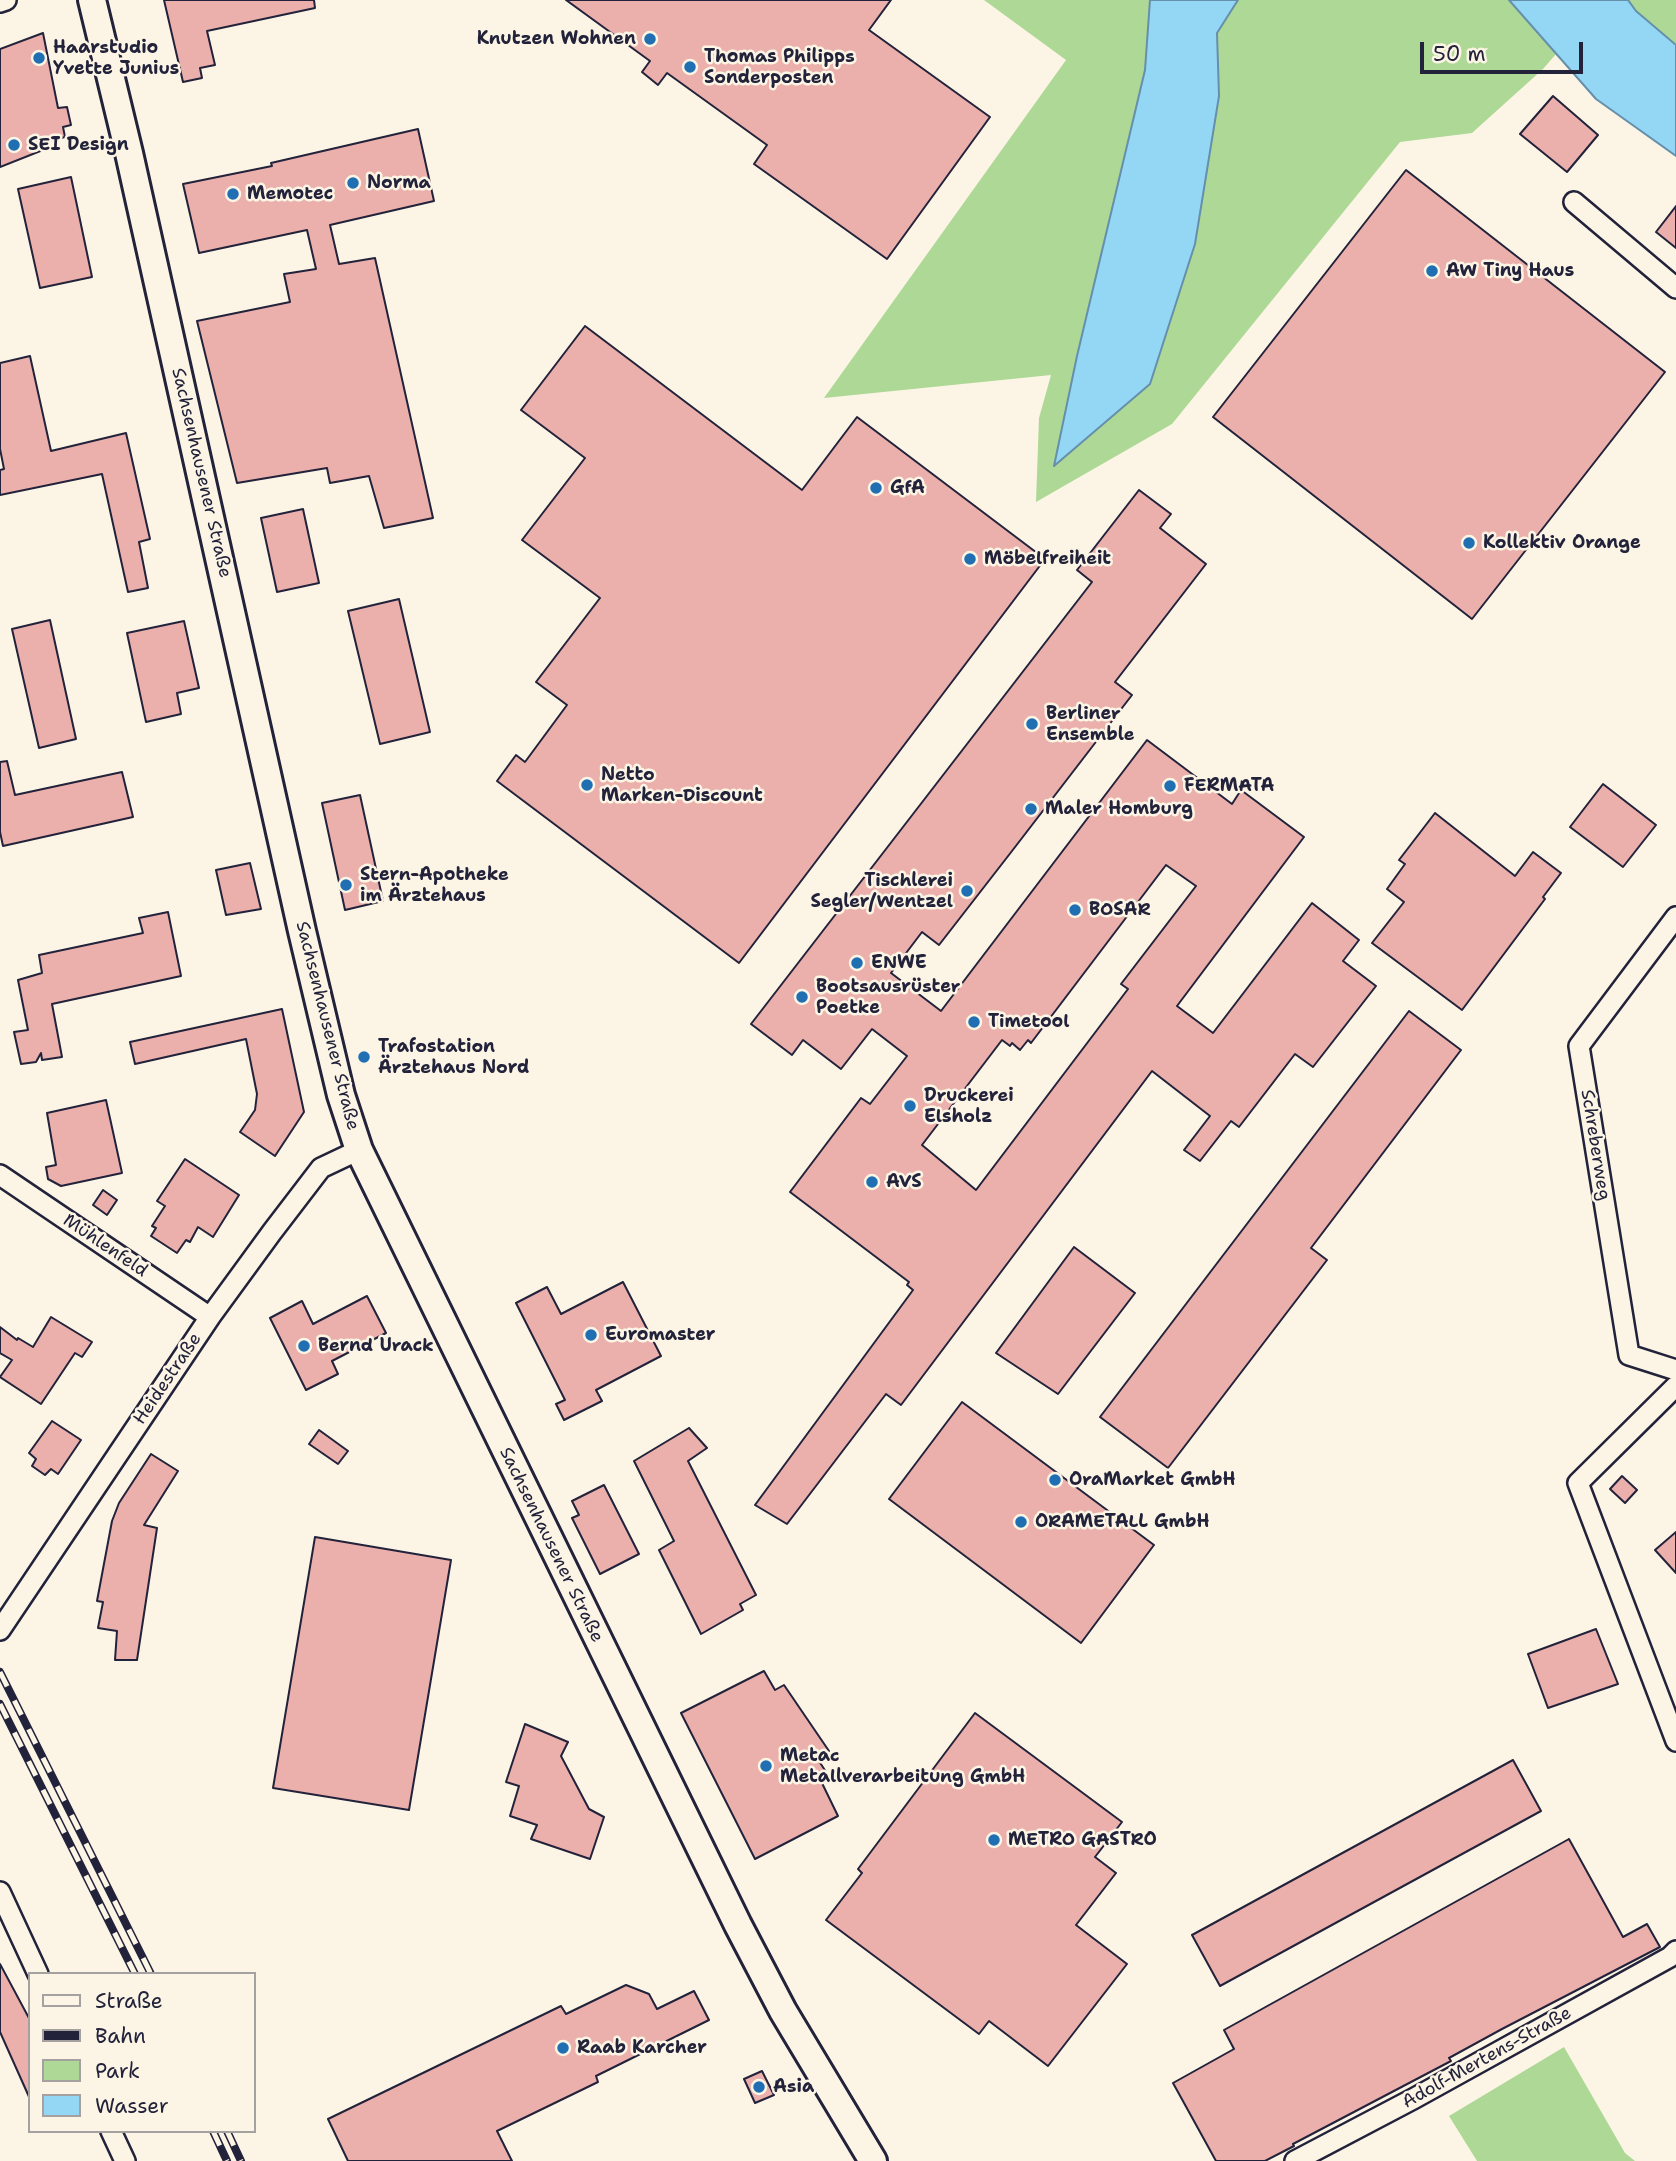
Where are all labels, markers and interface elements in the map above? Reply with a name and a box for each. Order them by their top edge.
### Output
place label: Knutzen Wohnen [477,28,636,50]
scale bar [1424,28,1587,72]
marker: Knutzen Wohnen [642,31,658,47]
place label: Haarstudio Yvette Junius [53,37,179,80]
text: 50 m [1433,40,1486,68]
place label: Thomas Philipps Sonderposten [704,46,855,88]
marker: Haarstudio Yvette Junius [31,50,47,66]
marker: Thomas Philipps Sonderposten [682,59,698,75]
place label: SEI Design [28,134,129,156]
marker: SEI Design [6,137,22,153]
place label: Norma [367,172,431,194]
marker: Norma [345,175,361,191]
place label: Memotec [247,183,333,205]
marker: Memotec [225,186,241,202]
place label: AW Tiny Haus [1446,260,1574,282]
marker: AW Tiny Haus [1424,263,1440,279]
street label: Sachsenhausener Straße [166,366,236,580]
place label: GfA [890,477,925,499]
marker: GfA [868,480,884,496]
place label: Kollektiv Orange [1483,532,1641,554]
marker: Kollektiv Orange [1461,535,1477,551]
place label: Möbelfreiheit [984,548,1111,570]
marker: Möbelfreiheit [962,551,978,567]
place label: Berliner Ensemble [1046,703,1135,746]
marker: Berliner Ensemble [1024,716,1040,732]
place label: Netto Marken-Discount [601,764,763,806]
place label: FERMATA [1184,775,1274,797]
marker: Netto Marken-Discount [579,777,595,793]
marker: FERMATA [1162,778,1178,794]
place label: Maler Homburg [1045,798,1193,820]
marker: Maler Homburg [1023,801,1039,817]
place label: Stern-Apotheke im Ärztehaus [360,864,509,906]
place label: Tischlerei Segler/Wentzel [811,870,953,912]
marker: Stern-Apotheke im Ärztehaus [338,877,354,893]
marker: Tischlerei Segler/Wentzel [959,883,975,899]
place label: BOSAR [1089,899,1151,921]
marker: BOSAR [1067,902,1083,918]
street label: Sachsenhausener Straße [291,919,363,1133]
place label: ENWE [871,952,927,974]
marker: ENWE [849,955,865,971]
place label: Bootsausrüster Poetke [816,976,960,1018]
marker: Bootsausrüster Poetke [794,989,810,1005]
place label: Timetool [988,1011,1070,1033]
marker: Timetool [966,1014,982,1030]
place label: Trafostation Ärztehaus Nord [378,1036,529,1078]
marker: Trafostation Ärztehaus Nord [356,1049,372,1065]
place label: Druckerei Elsholz [924,1085,1014,1128]
street label: Schreberweg [1576,1088,1614,1202]
marker: Druckerei Elsholz [902,1098,918,1114]
place label: AVS [886,1171,922,1193]
marker: AVS [864,1174,880,1190]
street label: Mühlenfeld [59,1210,151,1282]
place label: Euromaster [605,1324,715,1346]
marker: Euromaster [583,1327,599,1343]
street label: Heidestraße [130,1329,206,1429]
place label: Bernd Urack [318,1335,434,1357]
marker: Bernd Urack [296,1338,312,1354]
street label: Sachsenhausener Straße [494,1444,608,1646]
place label: OraMarket GmbH [1069,1469,1235,1491]
marker: OraMarket GmbH [1047,1472,1063,1488]
place label: ORAMETALL GmbH [1035,1511,1209,1533]
marker: ORAMETALL GmbH [1013,1514,1029,1530]
place label: Metac Metallverarbeitung GmbH [780,1745,1025,1788]
marker: Metac Metallverarbeitung GmbH [758,1758,774,1774]
place label: METRO GASTRO [1008,1829,1157,1851]
marker: METRO GASTRO [986,1832,1002,1848]
legend [28,1972,256,2133]
text: Straße [95,1987,163,2015]
street label: Adolf-Mertens-Straße [1399,2003,1575,2113]
text: Bahn [95,2022,146,2050]
place label: Raab Karcher [577,2037,707,2059]
marker: Raab Karcher [555,2040,571,2056]
text: Park [95,2057,140,2085]
place label: Asia [773,2076,814,2098]
marker: Asia [751,2079,767,2095]
text: Wasser [95,2092,169,2120]

